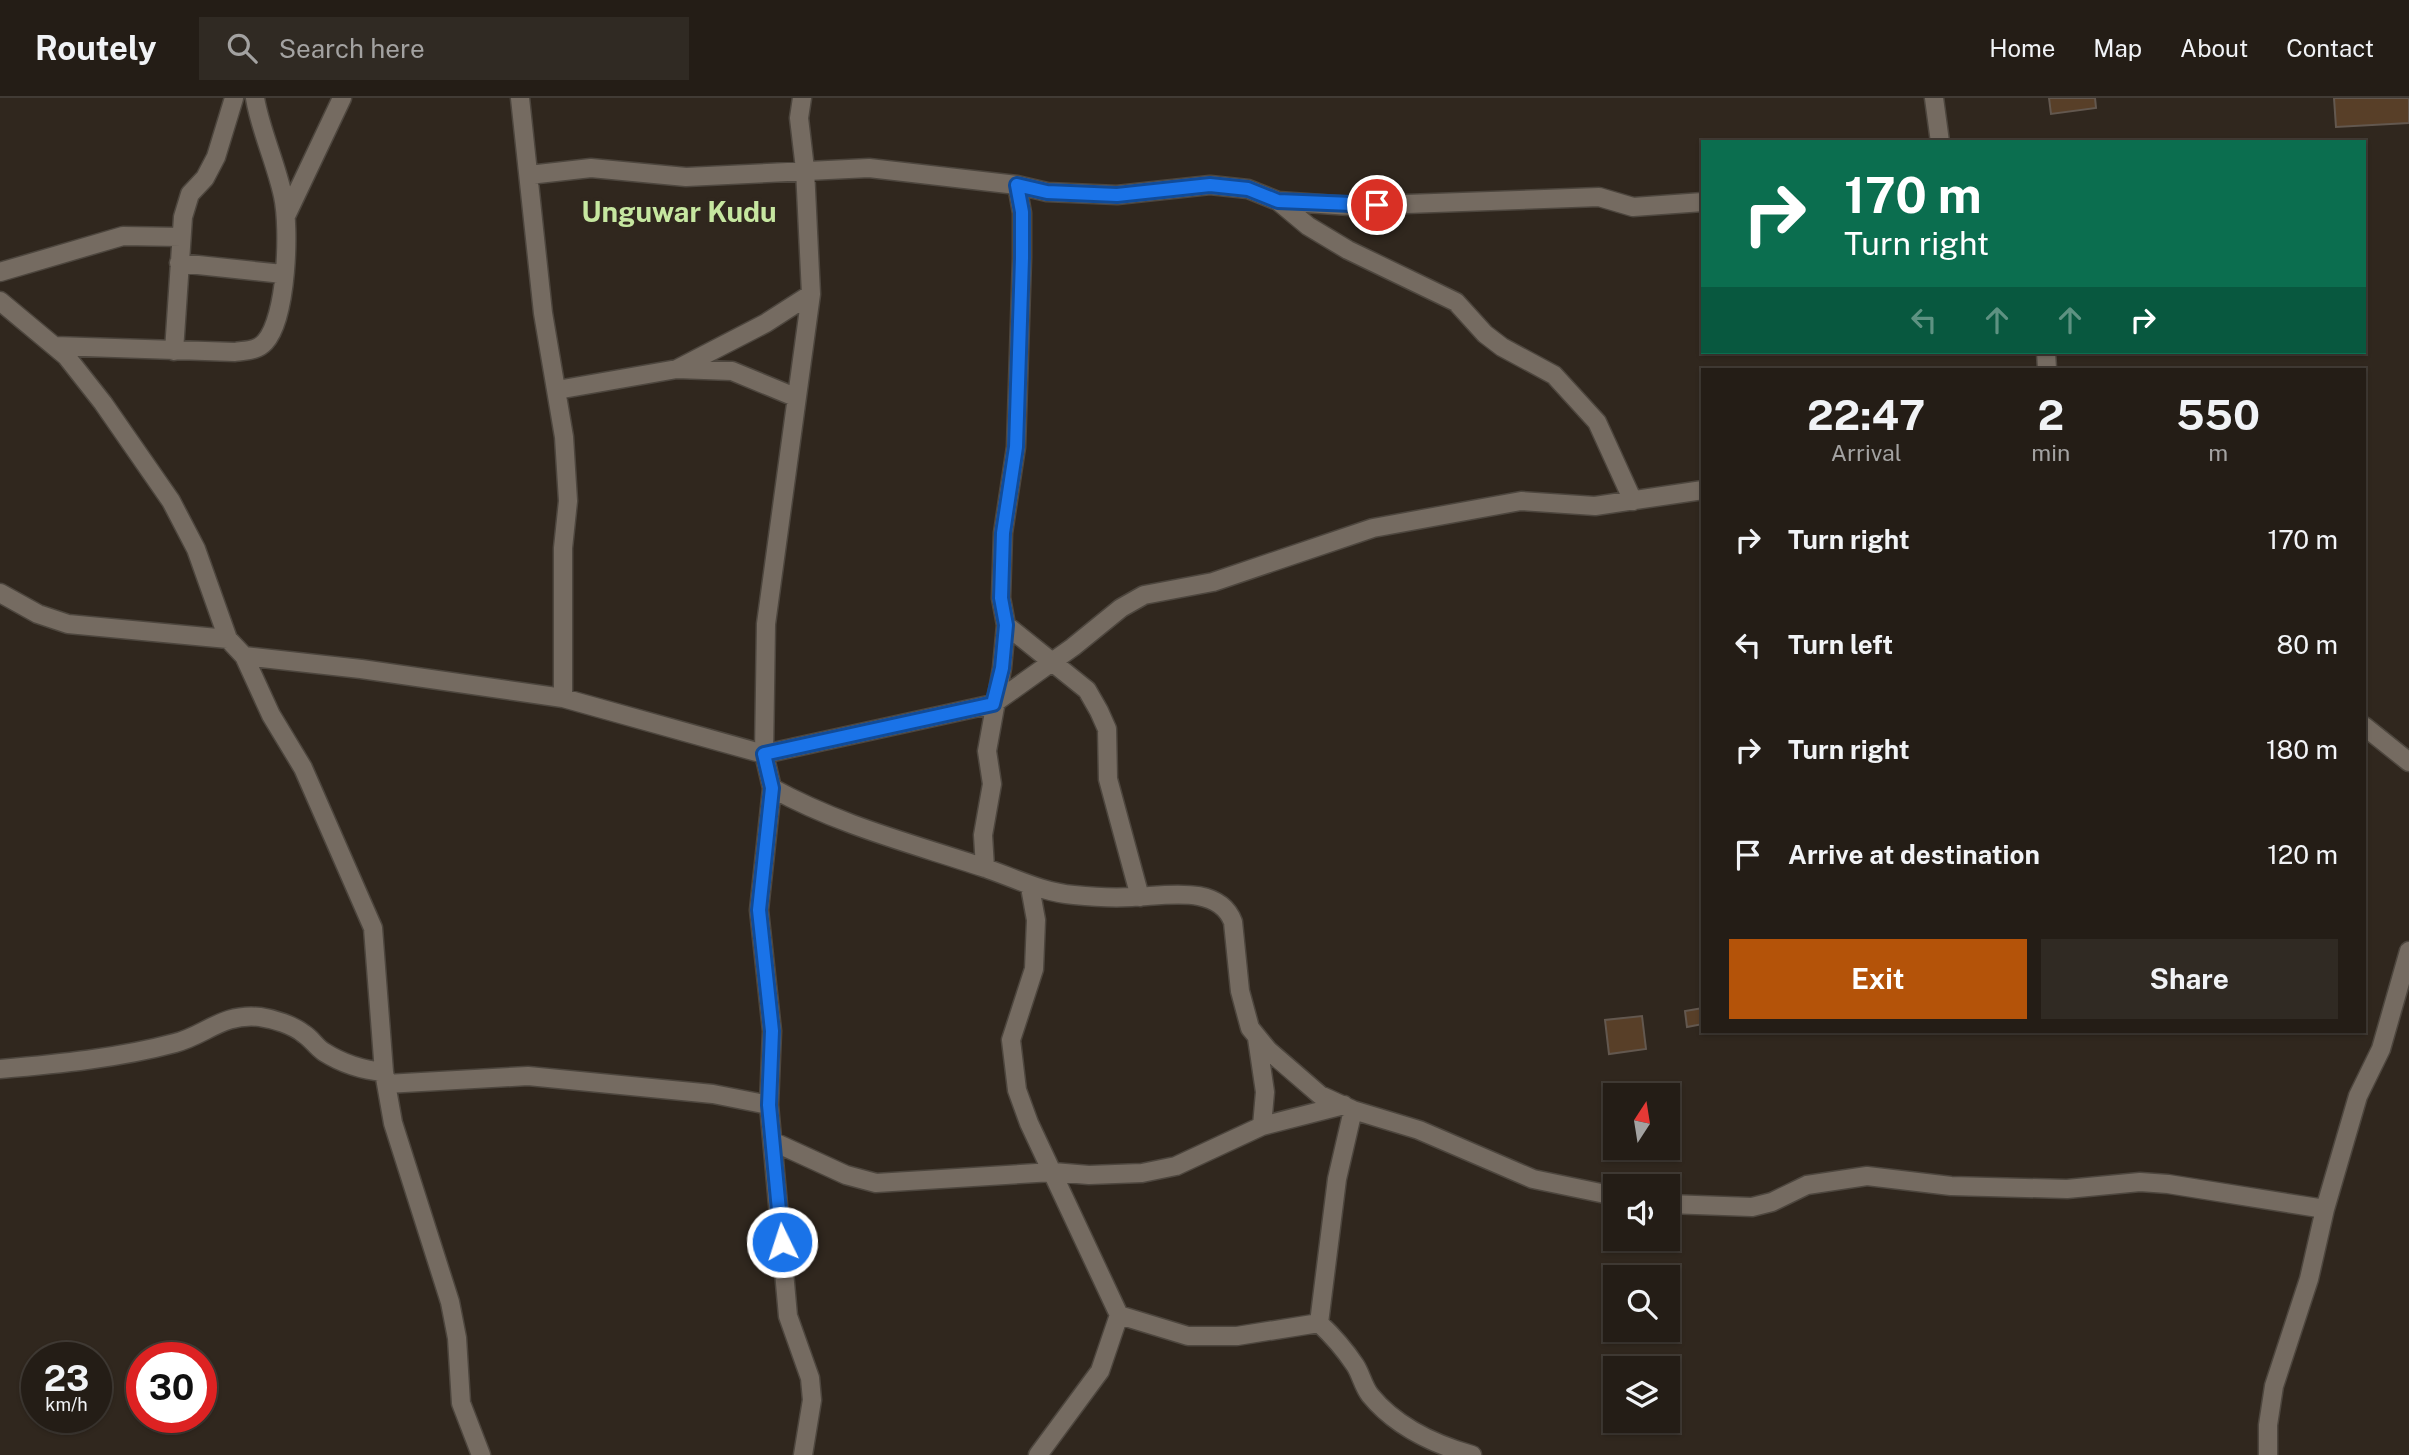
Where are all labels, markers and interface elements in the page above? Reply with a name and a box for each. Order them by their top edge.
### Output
search box [199,17,689,80]
text: Routely [35,29,157,67]
icon: search [223,29,261,67]
text: Search here [279,33,425,64]
text: Home [1989,34,2055,62]
text: Map [2093,34,2142,62]
text: About [2180,34,2248,62]
text: Contact [2286,34,2374,62]
text: 170 m [1844,166,1982,224]
icon: right [1729,168,1820,259]
pin [1347,175,1407,235]
icon: arrive [1358,186,1396,224]
district label: Unguwar Kudu [581,195,777,228]
text: Turn right [1844,225,1989,262]
icon: left [1905,301,1943,339]
icon: ahead [1978,301,2016,339]
icon: ahead [2051,301,2089,339]
icon: right [2124,301,2162,339]
text: 22:47 [1807,390,1925,439]
text: 2 [2037,390,2064,439]
text: 550 [2176,390,2260,439]
text: Arrival [1831,439,1902,466]
text: min [2031,439,2070,466]
text: m [2208,439,2228,466]
icon: right [1729,521,1767,559]
text: Turn right [1788,524,1910,555]
text: 170 m [2268,524,2338,555]
icon: left [1729,626,1767,664]
text: Turn left [1788,629,1893,660]
text: 80 m [2277,629,2338,660]
icon: right [1729,731,1767,769]
text: Turn right [1788,734,1910,765]
text: 180 m [2266,734,2338,765]
icon: arrive [1729,836,1767,874]
text: Arrive at destination [1788,839,2040,870]
text: 120 m [2267,839,2338,870]
button: Exit [1729,939,2027,1019]
button: Share [2041,939,2338,1019]
north arrow [1603,1083,1680,1160]
map controls [1603,1083,1680,1433]
button: sound [1603,1174,1680,1251]
position arrow [745,1205,819,1279]
button: search [1603,1265,1680,1342]
speed limit sign: 30 [126,1342,217,1433]
button: layers [1603,1356,1680,1433]
text: 23 [44,1358,89,1399]
text: km/h [45,1394,88,1415]

